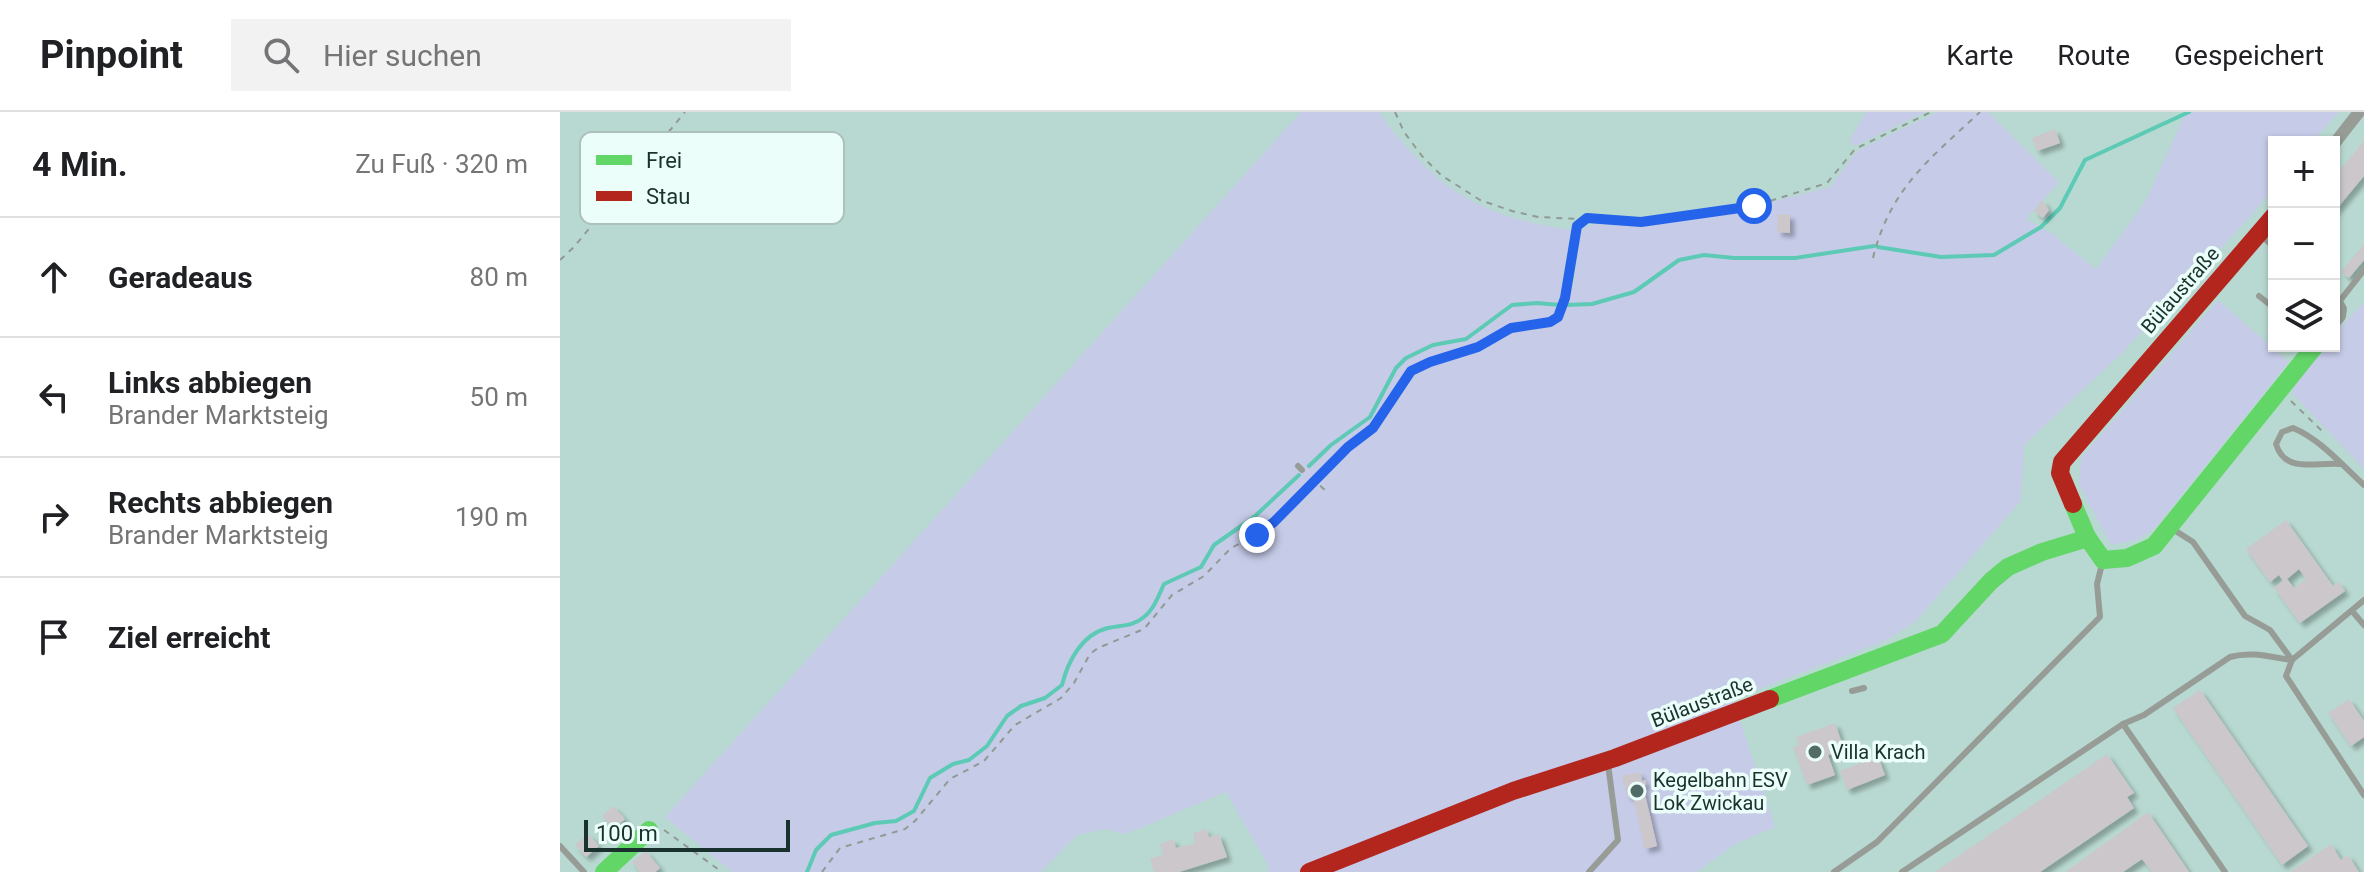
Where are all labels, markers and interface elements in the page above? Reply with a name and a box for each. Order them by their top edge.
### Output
search box [231,19,791,91]
text: Pinpoint [40,33,183,77]
icon: search [259,33,303,77]
text: Hier suchen [323,38,482,73]
text: Karte [1946,39,2013,72]
text: Route [2057,39,2130,72]
text: Gespeichert [2174,39,2324,72]
legend [580,132,844,224]
map controls [2268,136,2340,352]
button: + [2268,136,2340,208]
text: 4 Min. [32,144,128,184]
text: Frei [646,148,682,173]
text: Zu Fuß · 320 m [355,149,528,179]
text: Stau [646,184,690,209]
route start [1736,188,1772,224]
button: − [2268,208,2340,280]
street label: Bülaustraße [2136,242,2224,338]
icon: ahead [32,255,76,299]
text: Geradeaus [108,260,253,295]
text: 80 m [470,262,528,292]
button: layers [2268,280,2340,352]
text: Links abbiegen [108,365,312,400]
icon: left [32,375,76,419]
text: 50 m [470,382,528,412]
text: Brander Marktsteig [108,400,329,430]
text: Rechts abbiegen [108,485,333,520]
icon: right [32,495,76,539]
text: 190 m [455,502,528,532]
route end [1239,517,1275,553]
text: Brander Marktsteig [108,520,329,550]
icon: arrive [32,615,76,659]
text: Ziel erreicht [108,620,270,655]
street label: Bülaustraße [1648,672,1756,732]
place label: Villa Krach [1831,740,1925,764]
marker: Villa Krach [1806,743,1824,761]
place label: Kegelbahn ESV Lok Zwickau [1653,768,1788,815]
marker: Kegelbahn ESV Lok Zwickau [1628,782,1646,800]
scale bar [584,816,790,852]
text: 100 m [596,821,658,846]

